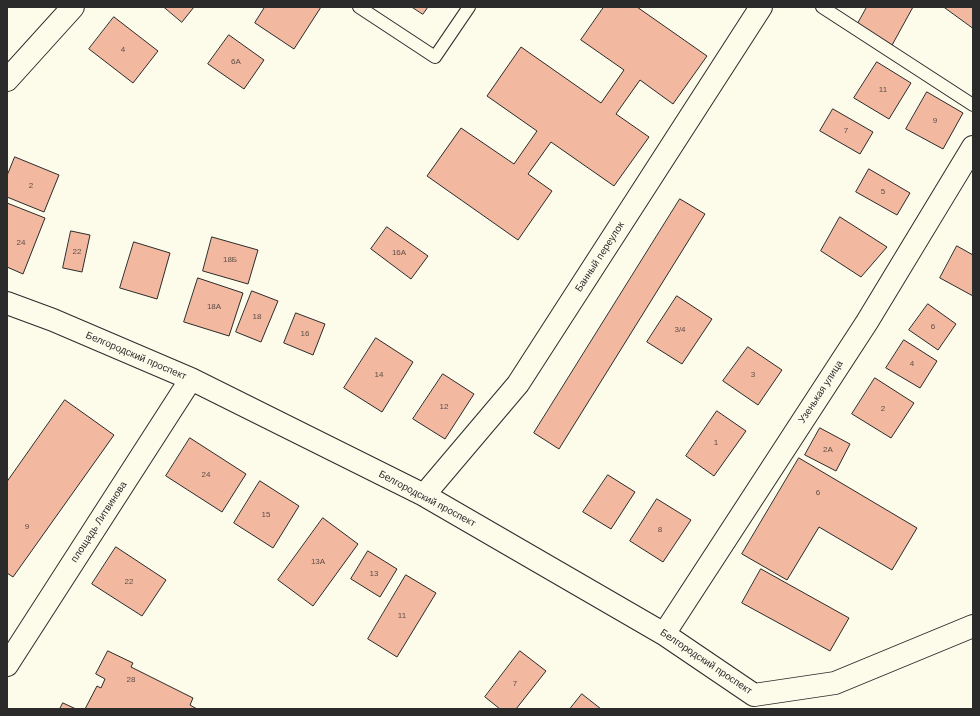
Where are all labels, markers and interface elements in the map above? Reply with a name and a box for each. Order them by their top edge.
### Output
house number: 4 [121,45,125,55]
house number: 6А [231,57,241,67]
house number: 11 [879,85,887,95]
house number: 9 [933,116,937,126]
house number: 7 [844,126,848,136]
house number: 2 [29,181,33,191]
house number: 5 [881,187,885,197]
street label: Банный переулок [573,220,627,294]
house number: 24 [17,238,25,248]
house number: 22 [73,247,81,257]
house number: 16А [392,248,406,258]
house number: 18Б [223,255,237,265]
house number: 18А [207,302,221,312]
house number: 18 [253,312,261,322]
house number: 6 [931,322,935,332]
house number: 3/4 [674,325,686,335]
street label: Белгородский проспект [84,329,188,383]
house number: 16 [301,329,309,339]
street label: Узенькая улица [796,358,846,426]
house number: 4 [910,359,914,369]
house number: 14 [375,370,383,380]
house number: 3 [751,370,755,380]
house number: 12 [440,402,448,412]
house number: 2 [881,404,885,414]
house number: 1 [714,438,718,448]
house number: 2А [823,445,833,455]
street label: Белгородский проспект [376,468,478,530]
house number: 24 [202,470,210,480]
street label: площадь Литвинова [68,479,130,565]
house number: 6 [816,488,820,498]
house number: 15 [262,510,270,520]
house number: 9 [25,522,29,532]
house number: 8 [658,525,662,535]
house number: 13А [311,557,325,567]
house number: 13 [370,569,378,579]
house number: 22 [125,577,133,587]
house number: 11 [398,611,406,621]
street label: Белгородский проспект [658,627,754,697]
house number: 28 [127,675,135,685]
house number: 7 [513,679,517,689]

